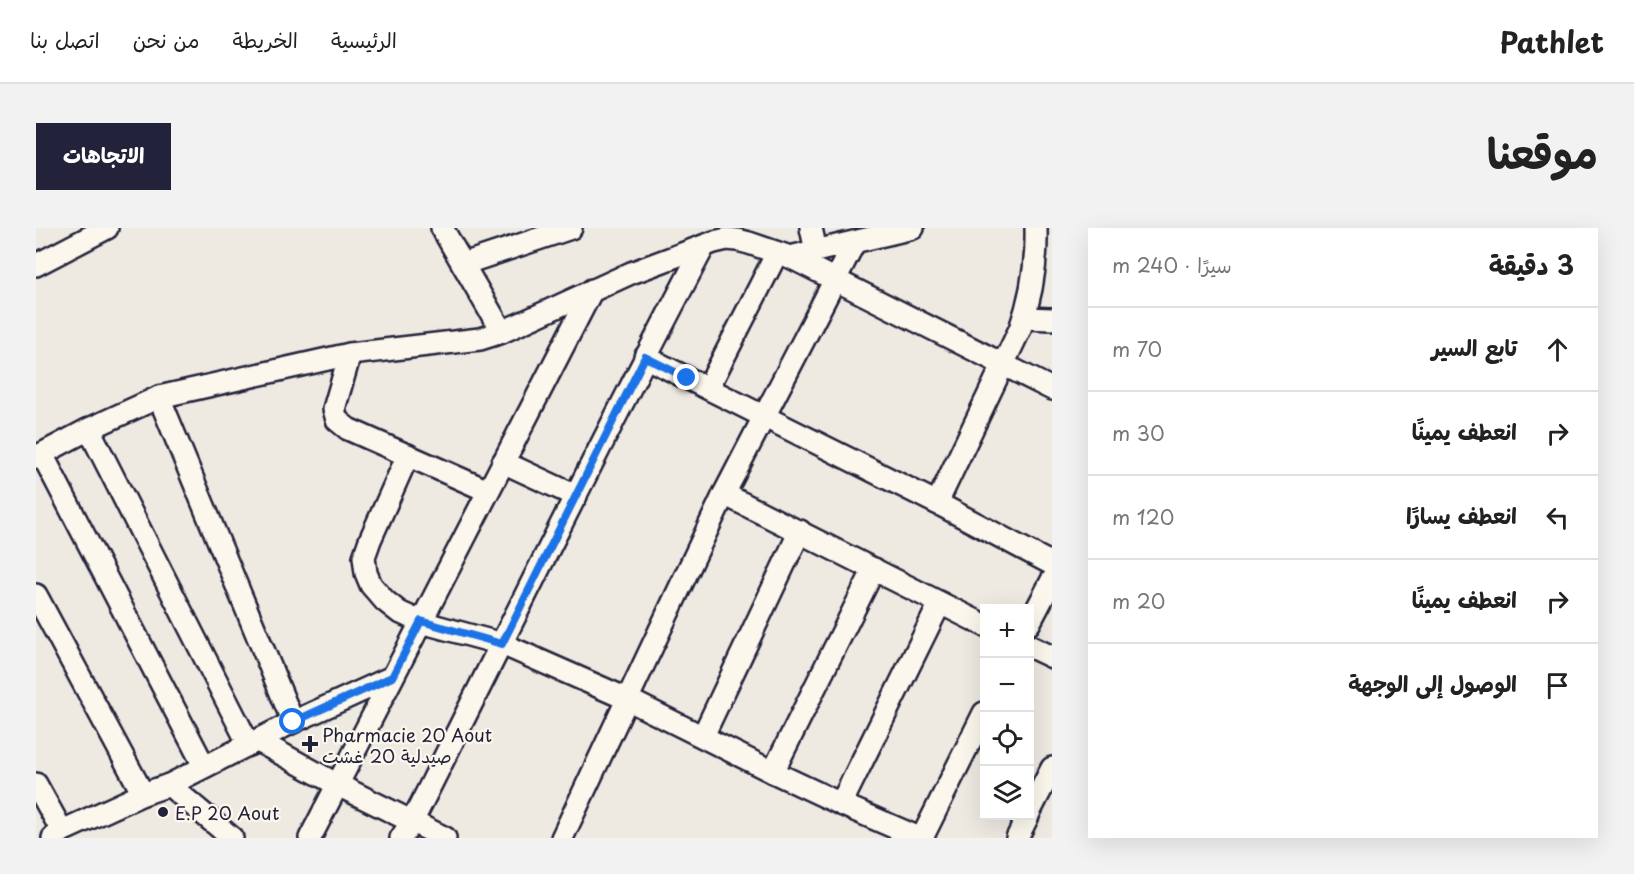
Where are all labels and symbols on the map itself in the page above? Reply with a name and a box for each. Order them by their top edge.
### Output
route end [673,364,699,390]
route start [279,708,305,734]
place label: Pharmacie 20 Aout صيدلية 20 غشت [322,721,492,769]
marker: Pharmacie 20 Aout صيدلية 20 غشت [303,737,317,751]
place label: E.P 20 Aout [175,799,279,826]
marker: E.P 20 Aout [156,805,170,819]

